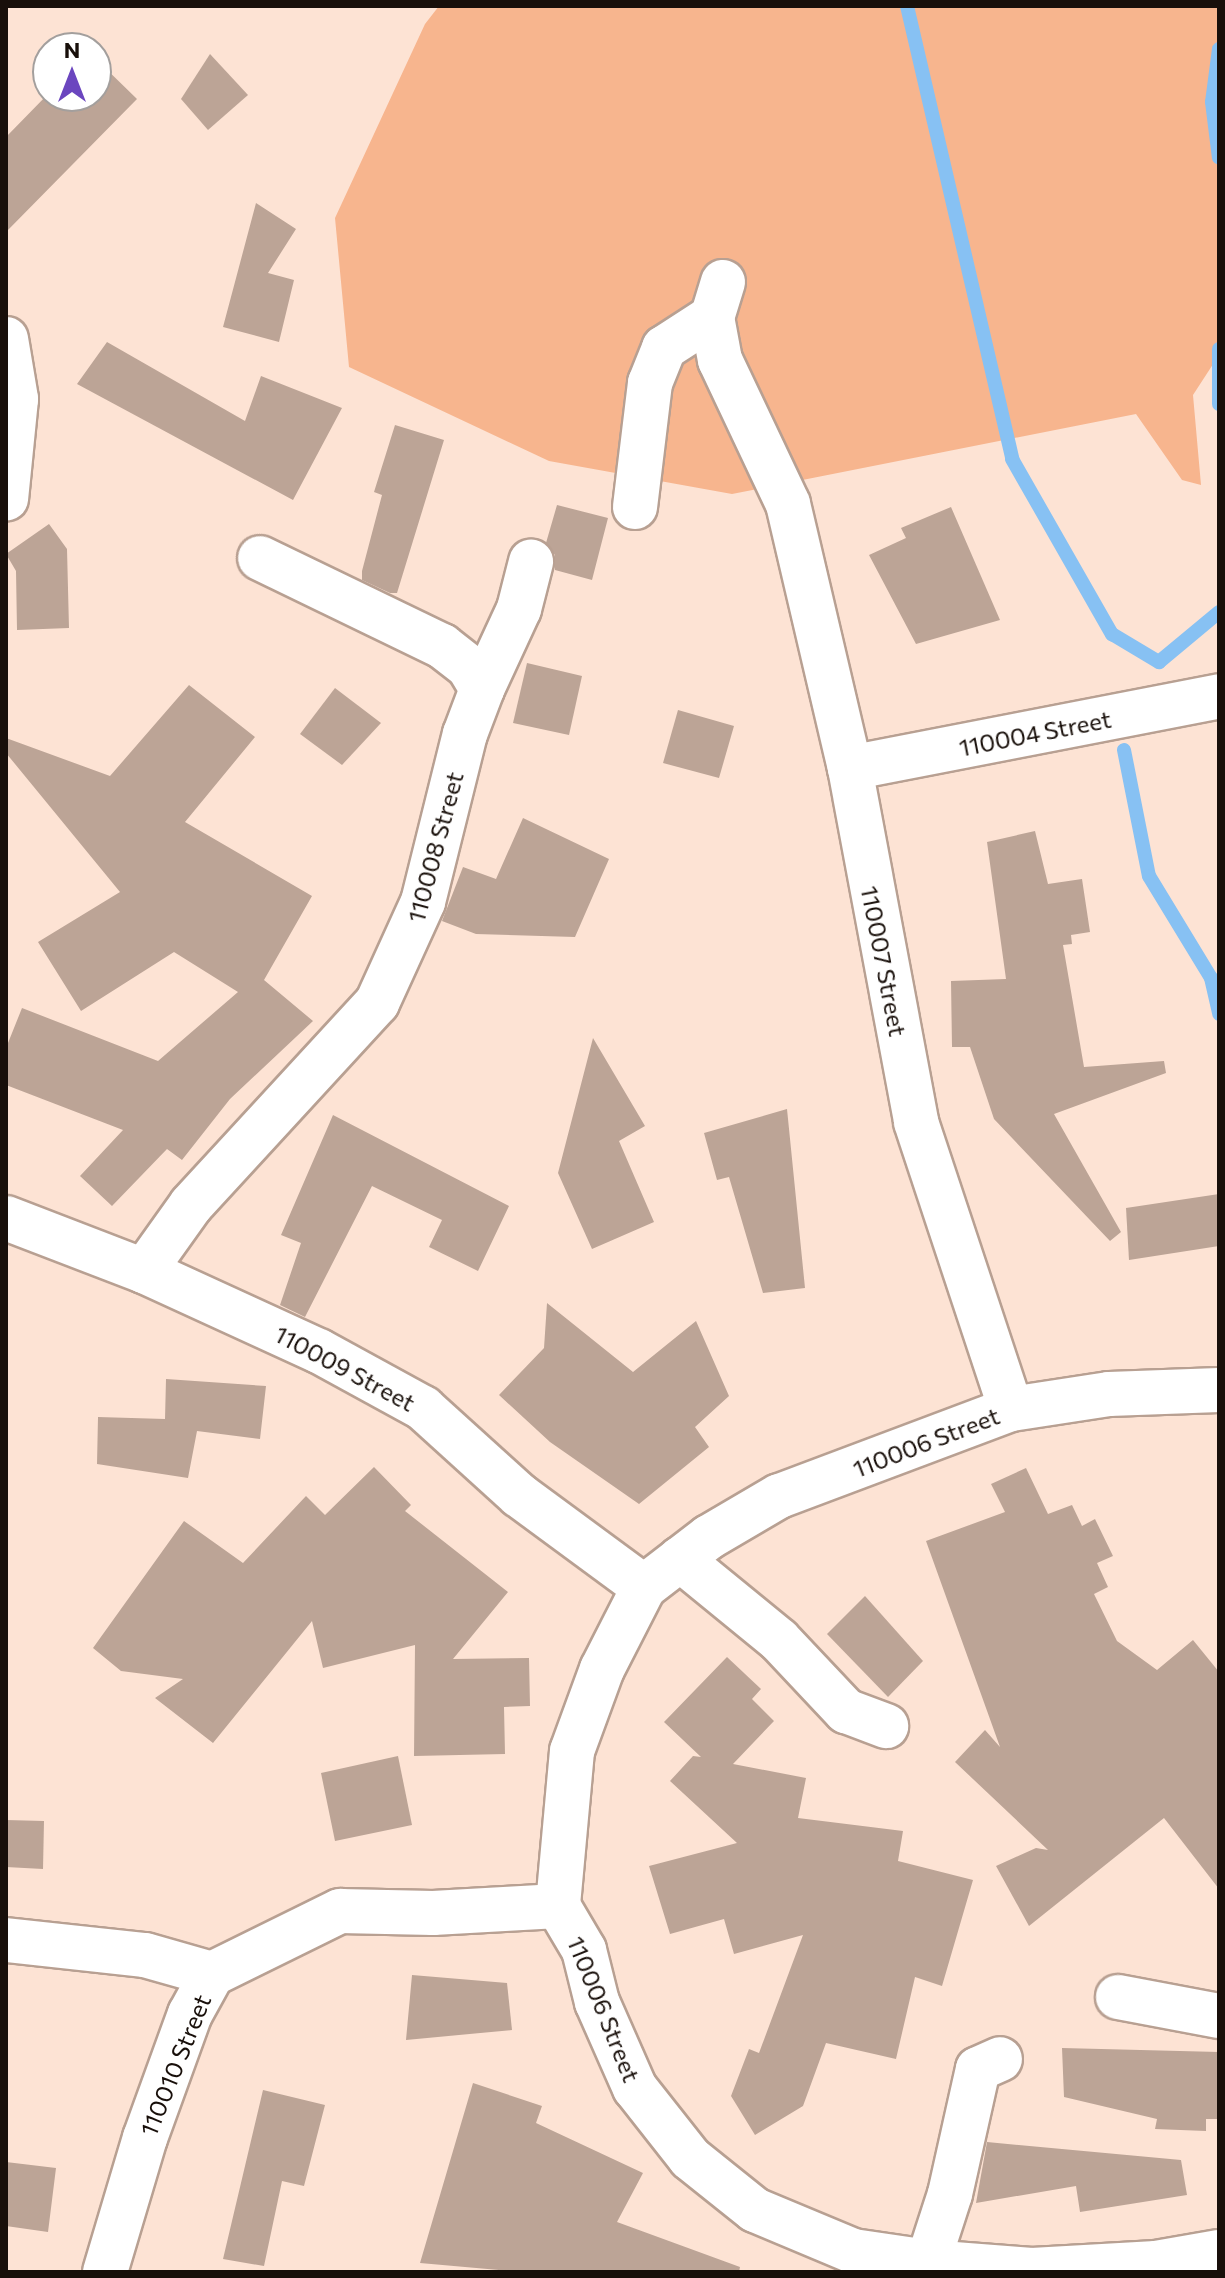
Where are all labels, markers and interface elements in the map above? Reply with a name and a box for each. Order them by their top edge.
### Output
north arrow [32,32,112,112]
text: N [64,36,80,63]
street label: 110004 Street [957,704,1113,762]
street label: 110008 Street [401,769,469,925]
street label: 110007 Street [855,883,913,1039]
street label: 110009 Street [270,1319,420,1417]
street label: 110006 Street [849,1401,1003,1483]
street label: 110006 Street [562,1932,646,2086]
street label: 110010 Street [134,1990,216,2140]

